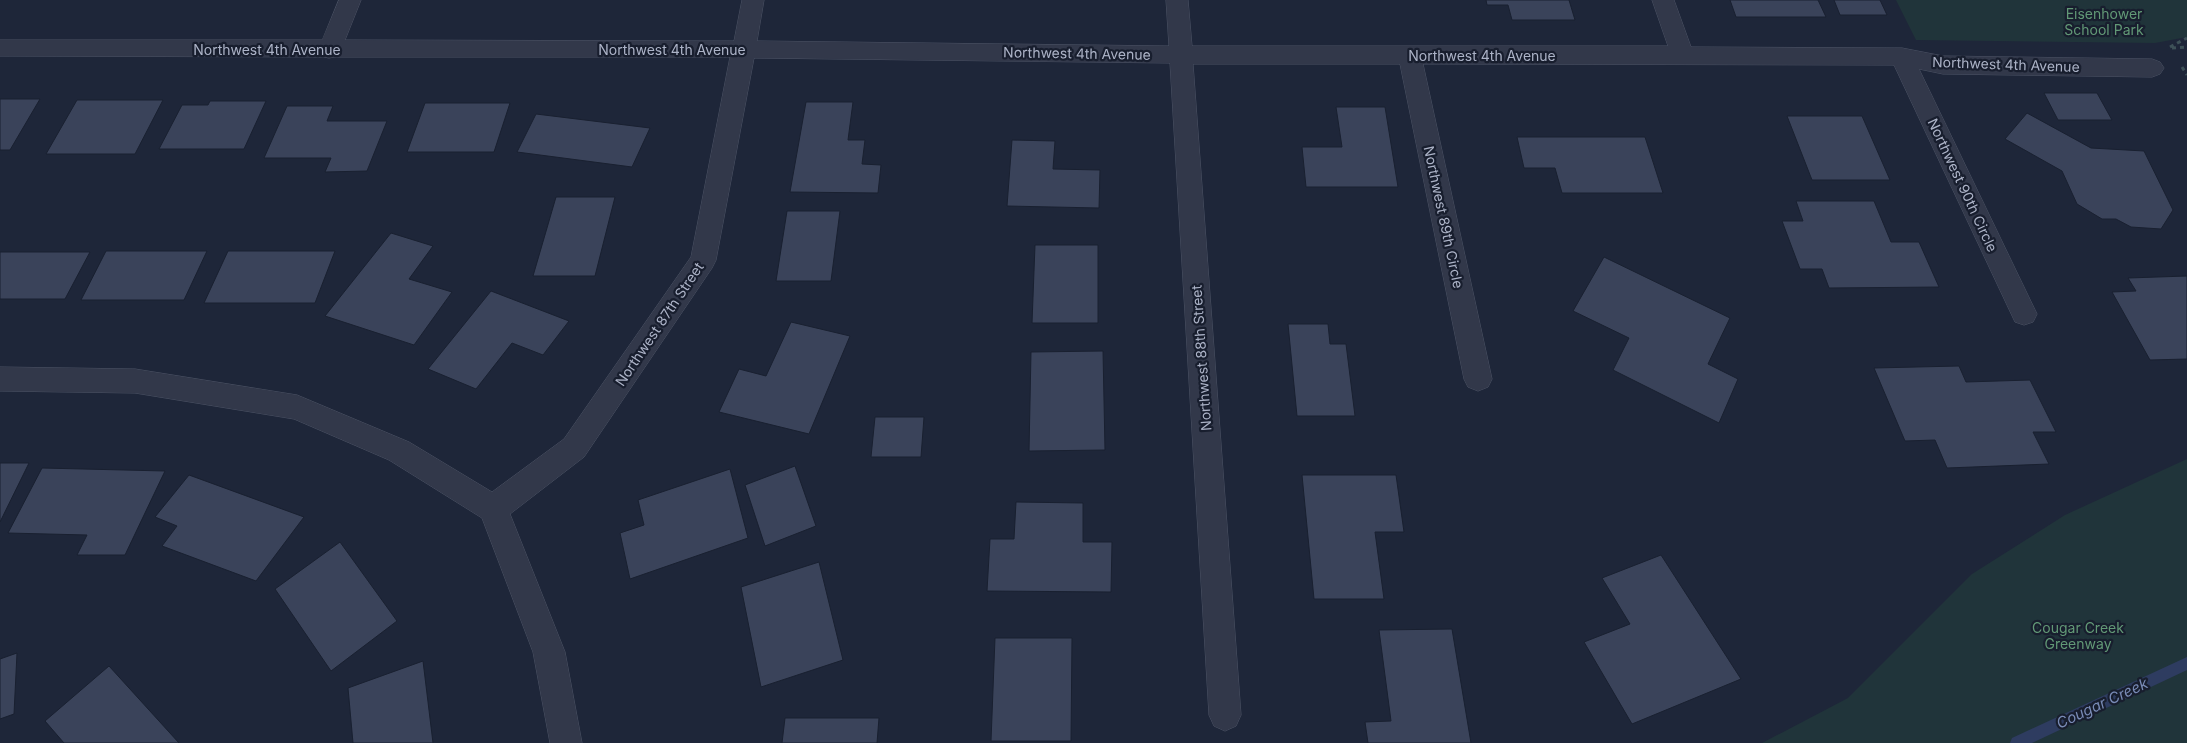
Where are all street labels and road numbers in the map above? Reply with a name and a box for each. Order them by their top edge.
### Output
street label: Northwest 4th Avenue [193,41,341,58]
street label: Northwest 4th Avenue [598,41,746,58]
street label: Northwest 4th Avenue [1003,43,1151,63]
street label: Northwest 4th Avenue [1408,47,1556,64]
street label: Northwest 4th Avenue [1932,53,2080,75]
street label: Northwest 90th Circle [1925,116,2001,254]
street label: Northwest 89th Circle [1421,144,1467,290]
street label: Northwest 87th Street [611,259,707,389]
street label: Northwest 88th Street [1187,284,1215,432]

